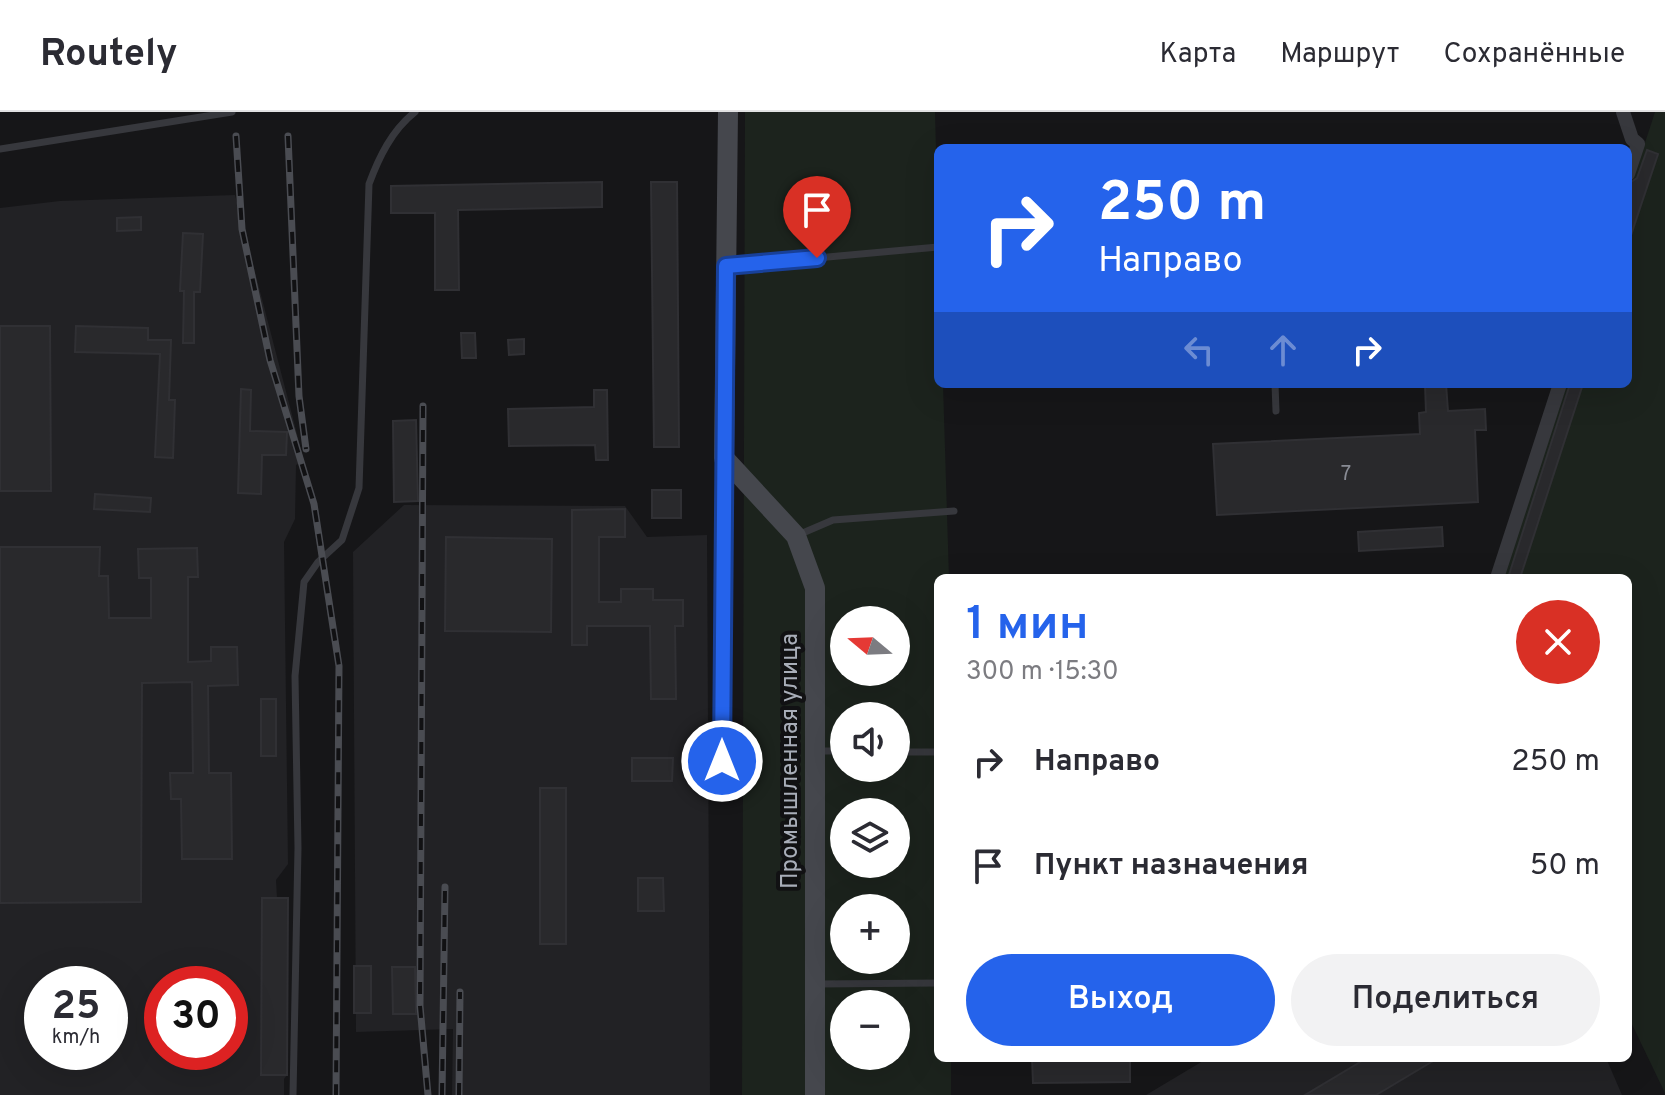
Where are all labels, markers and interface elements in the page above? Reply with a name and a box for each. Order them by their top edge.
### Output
text: Routely [40,31,178,80]
text: Карта [1160,37,1236,73]
text: Маршрут [1280,37,1399,73]
text: Сохранённые [1443,37,1625,73]
text: 250 m [1098,170,1266,240]
pin [783,176,851,258]
icon: right [966,176,1070,280]
icon: arrive [795,188,839,232]
text: Направо [1098,239,1243,285]
icon: left [1177,328,1221,372]
icon: ahead [1261,328,1305,372]
icon: right [1345,328,1389,372]
house number: 7 [1341,462,1351,488]
text: 1 мин [966,596,1089,656]
button: close [1516,600,1600,684]
north arrow [830,606,910,686]
map controls [830,606,910,1070]
street label: Промышленная улица [776,633,806,889]
text: 300 m · 15:30 [966,656,1119,689]
button: sound [830,702,910,782]
position arrow [680,719,764,803]
icon: right [966,740,1010,784]
text: Направо [1034,744,1160,781]
text: 250 m [1511,744,1600,781]
button: layers [830,798,910,878]
icon: arrive [966,844,1010,888]
text: Пункт назначения [1034,848,1308,885]
text: 50 m [1530,848,1600,885]
button: + [830,894,910,974]
button: Выход [966,954,1275,1046]
button: Поделиться [1291,954,1600,1046]
speed limit sign: 30 [144,966,248,1070]
text: 25 [52,983,100,1033]
button: − [830,990,910,1070]
text: km/h [52,1025,100,1051]

